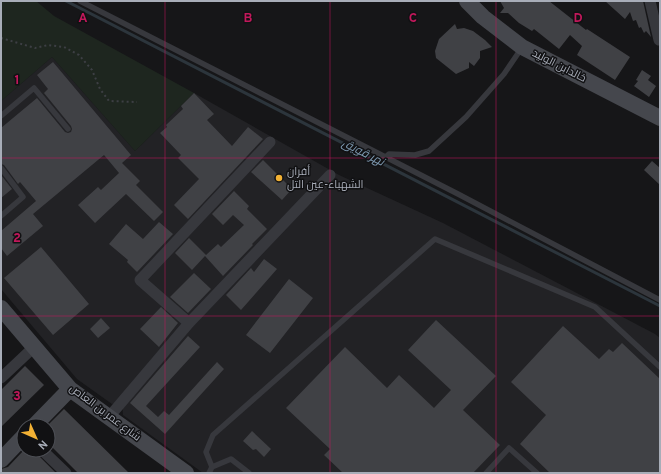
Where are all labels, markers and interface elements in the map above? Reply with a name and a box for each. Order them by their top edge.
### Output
text: A [78,11,88,27]
text: B [244,11,253,27]
text: C [409,11,417,27]
text: D [573,11,583,27]
street label: خالدابن الوليد [530,46,588,86]
text: 1 [14,73,20,89]
water label: نهر قويق [339,136,389,171]
place label: أفران الشهباء-عين التل [287,164,363,192]
marker: أفران الشهباء-عين التل [274,173,284,183]
text: 2 [13,231,21,247]
street label: شارع عمر بن العاص [66,381,144,445]
text: 3 [13,389,21,405]
north arrow [16,418,56,458]
text: N [35,437,50,452]

